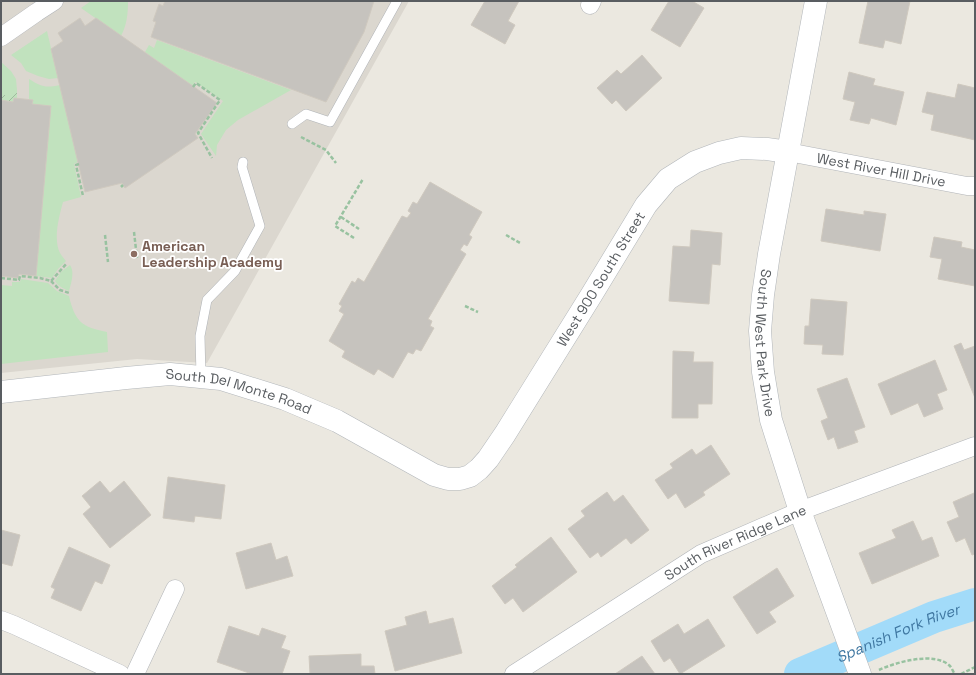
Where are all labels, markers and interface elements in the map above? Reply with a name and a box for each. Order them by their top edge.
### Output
street label: West River Hill Drive [815,149,947,191]
street label: West 900 South Street [553,208,649,350]
place label: American Leadership Academy [142,237,283,271]
marker: American Leadership Academy [129,249,139,259]
street label: South West Park Drive [751,268,779,418]
street label: South Del Monte Road [165,365,314,418]
street label: South River Ridge Lane [661,501,809,584]
water label: Spanish Fork River [833,599,963,667]

